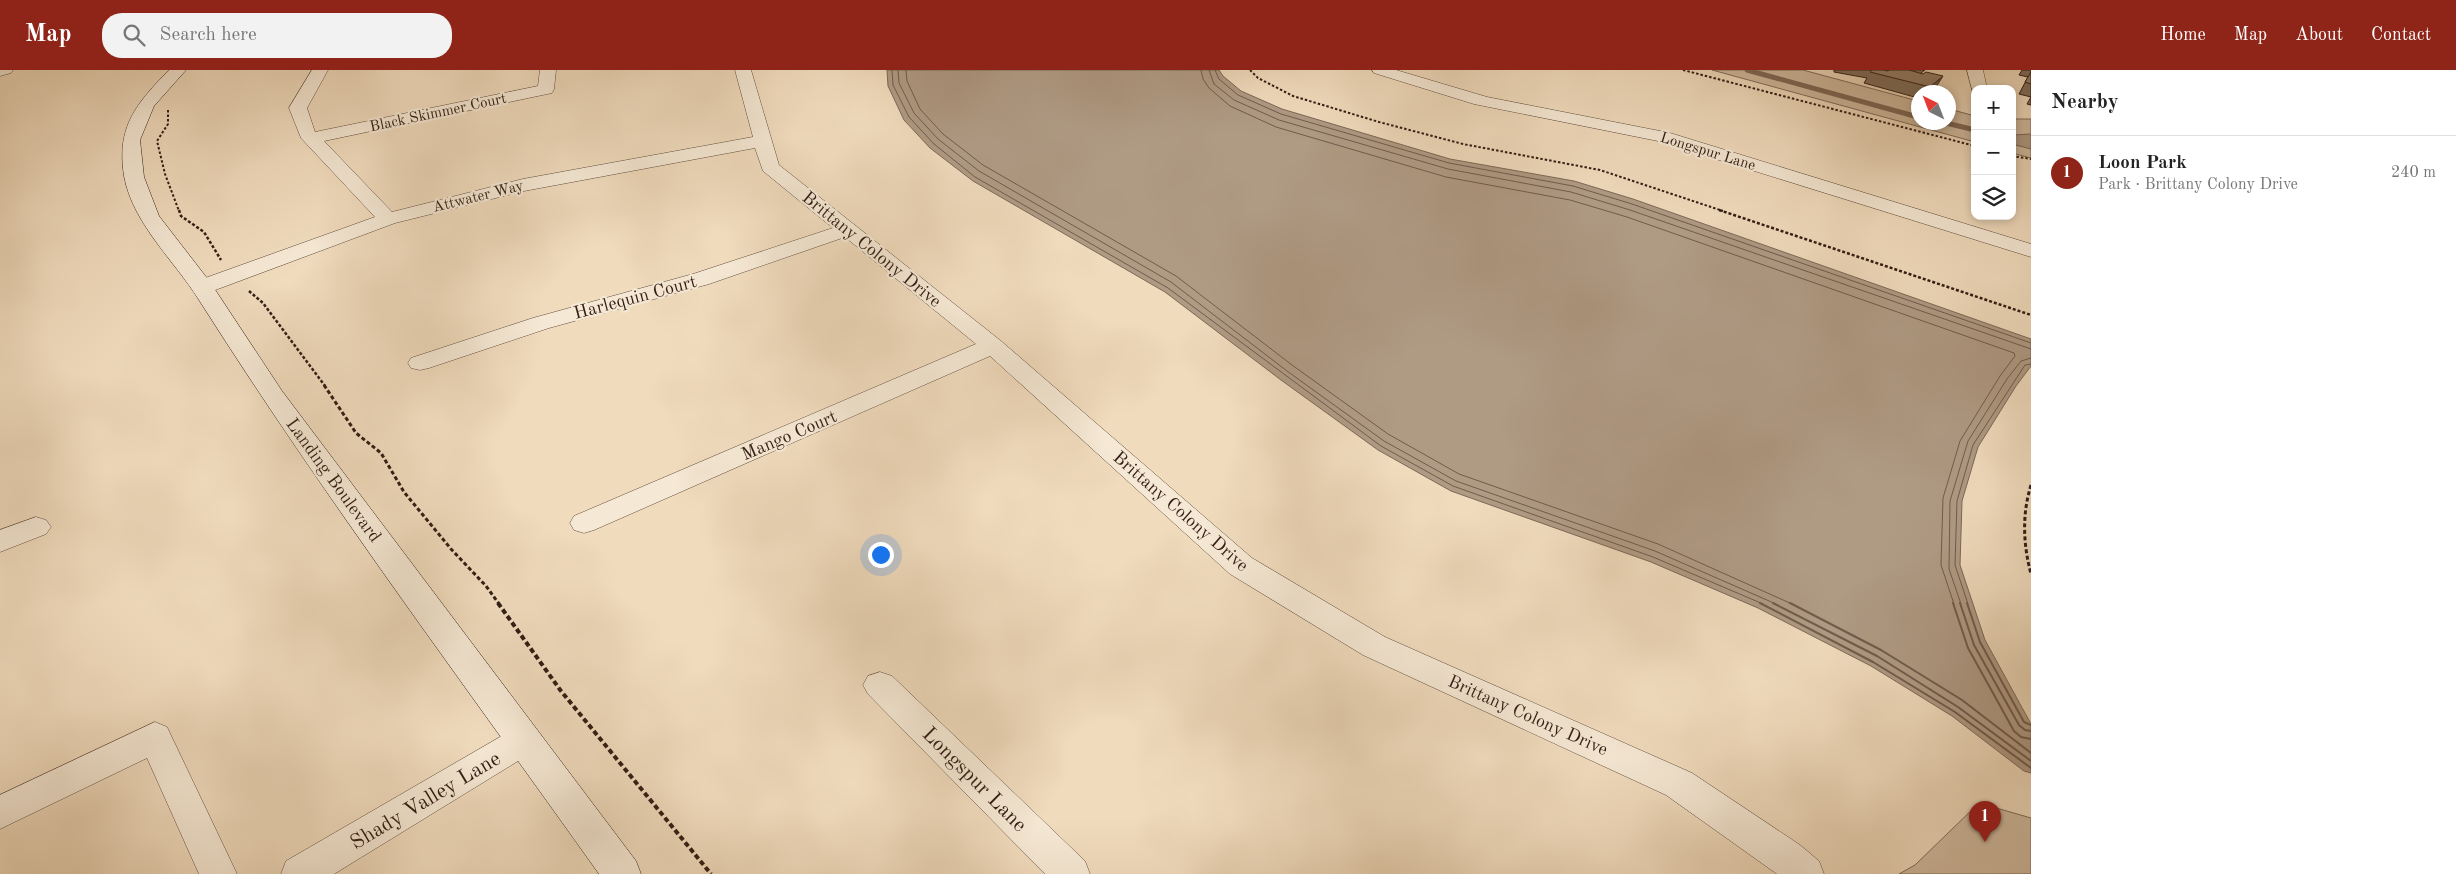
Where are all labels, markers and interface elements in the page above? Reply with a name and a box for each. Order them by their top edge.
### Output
search box [102,13,452,58]
icon: search [120,21,148,49]
text: Map [25,23,72,47]
text: Search here [160,26,257,45]
text: Home [2160,26,2206,44]
text: Map [2234,26,2267,44]
text: About [2295,26,2343,44]
text: Contact [2371,26,2431,44]
north arrow [1911,85,1956,130]
map controls [1971,85,2016,220]
button: + [1971,85,2016,130]
street label: Black Skimmer Court [369,92,508,135]
text: Nearby [2051,92,2119,113]
button: − [1971,130,2016,175]
street label: Longspur Lane [1658,131,1757,174]
text: Loon Park [2098,154,2187,173]
text: 1 [2062,165,2072,181]
text: 240 m [2391,165,2436,181]
button: layers [1971,175,2016,220]
text: Park · Brittany Colony Drive [2098,177,2298,193]
street label: Attwater Way [431,179,525,216]
street label: Brittany Colony Drive [799,188,944,311]
street label: Harlequin Court [572,273,699,323]
street label: Mango Court [739,408,840,464]
street label: Landing Boulevard [282,415,384,546]
street label: Brittany Colony Drive [1109,448,1251,575]
your location [868,542,894,568]
street label: Brittany Colony Drive [1445,673,1610,759]
street label: Longspur Lane [918,724,1030,836]
street label: Shady Valley Lane [347,748,505,854]
pin: 1 [1969,801,2001,842]

